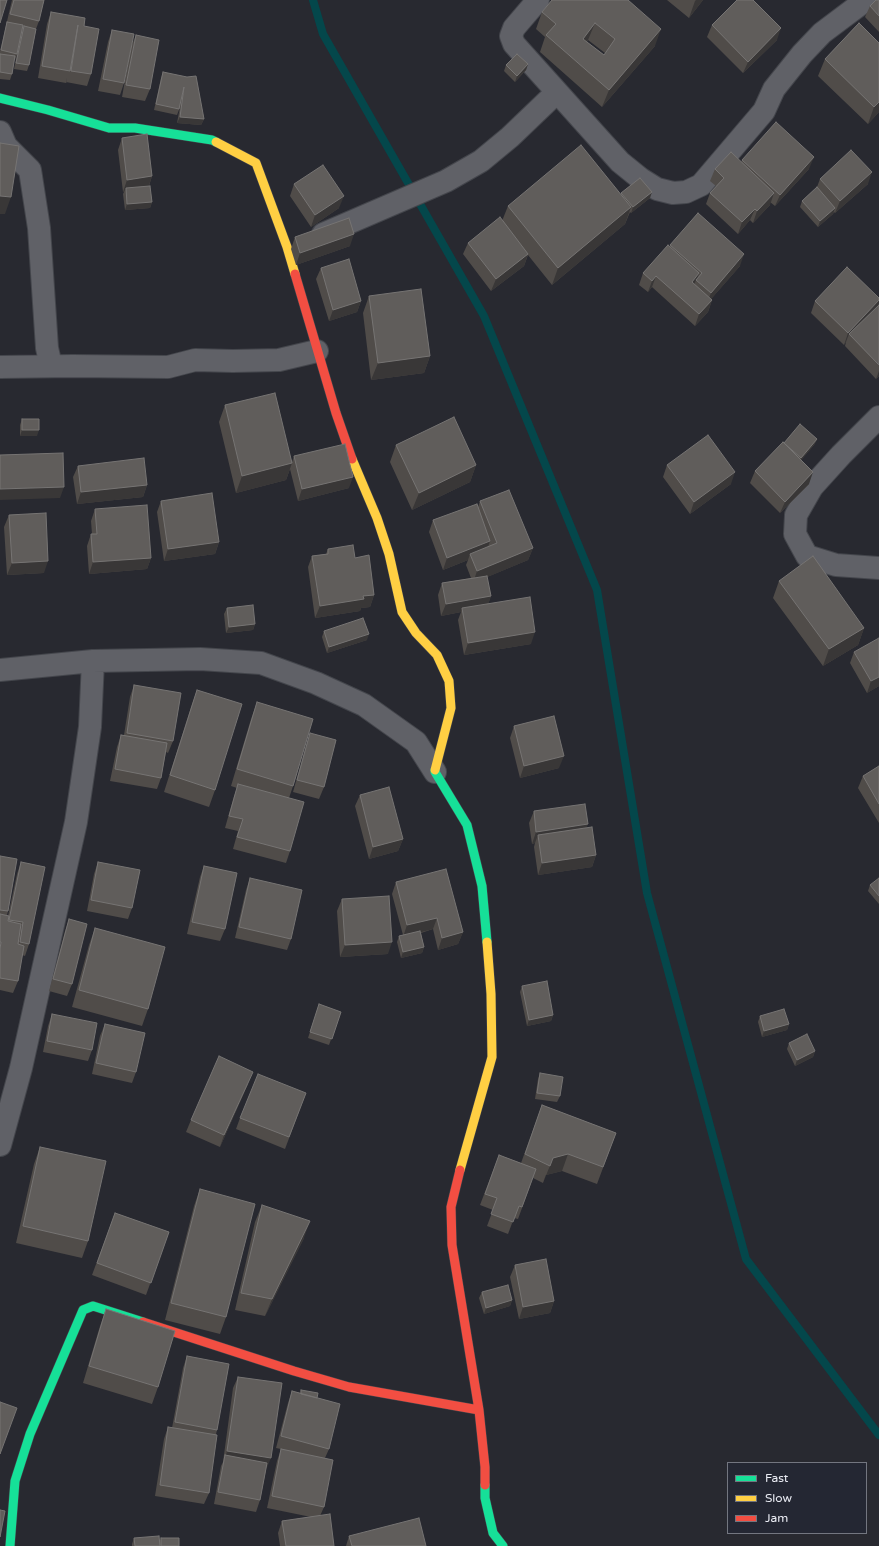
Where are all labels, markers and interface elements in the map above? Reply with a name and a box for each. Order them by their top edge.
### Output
legend [727,1462,867,1534]
text: Fast [765,1471,788,1485]
text: Slow [765,1491,792,1505]
text: Jam [765,1511,788,1525]

